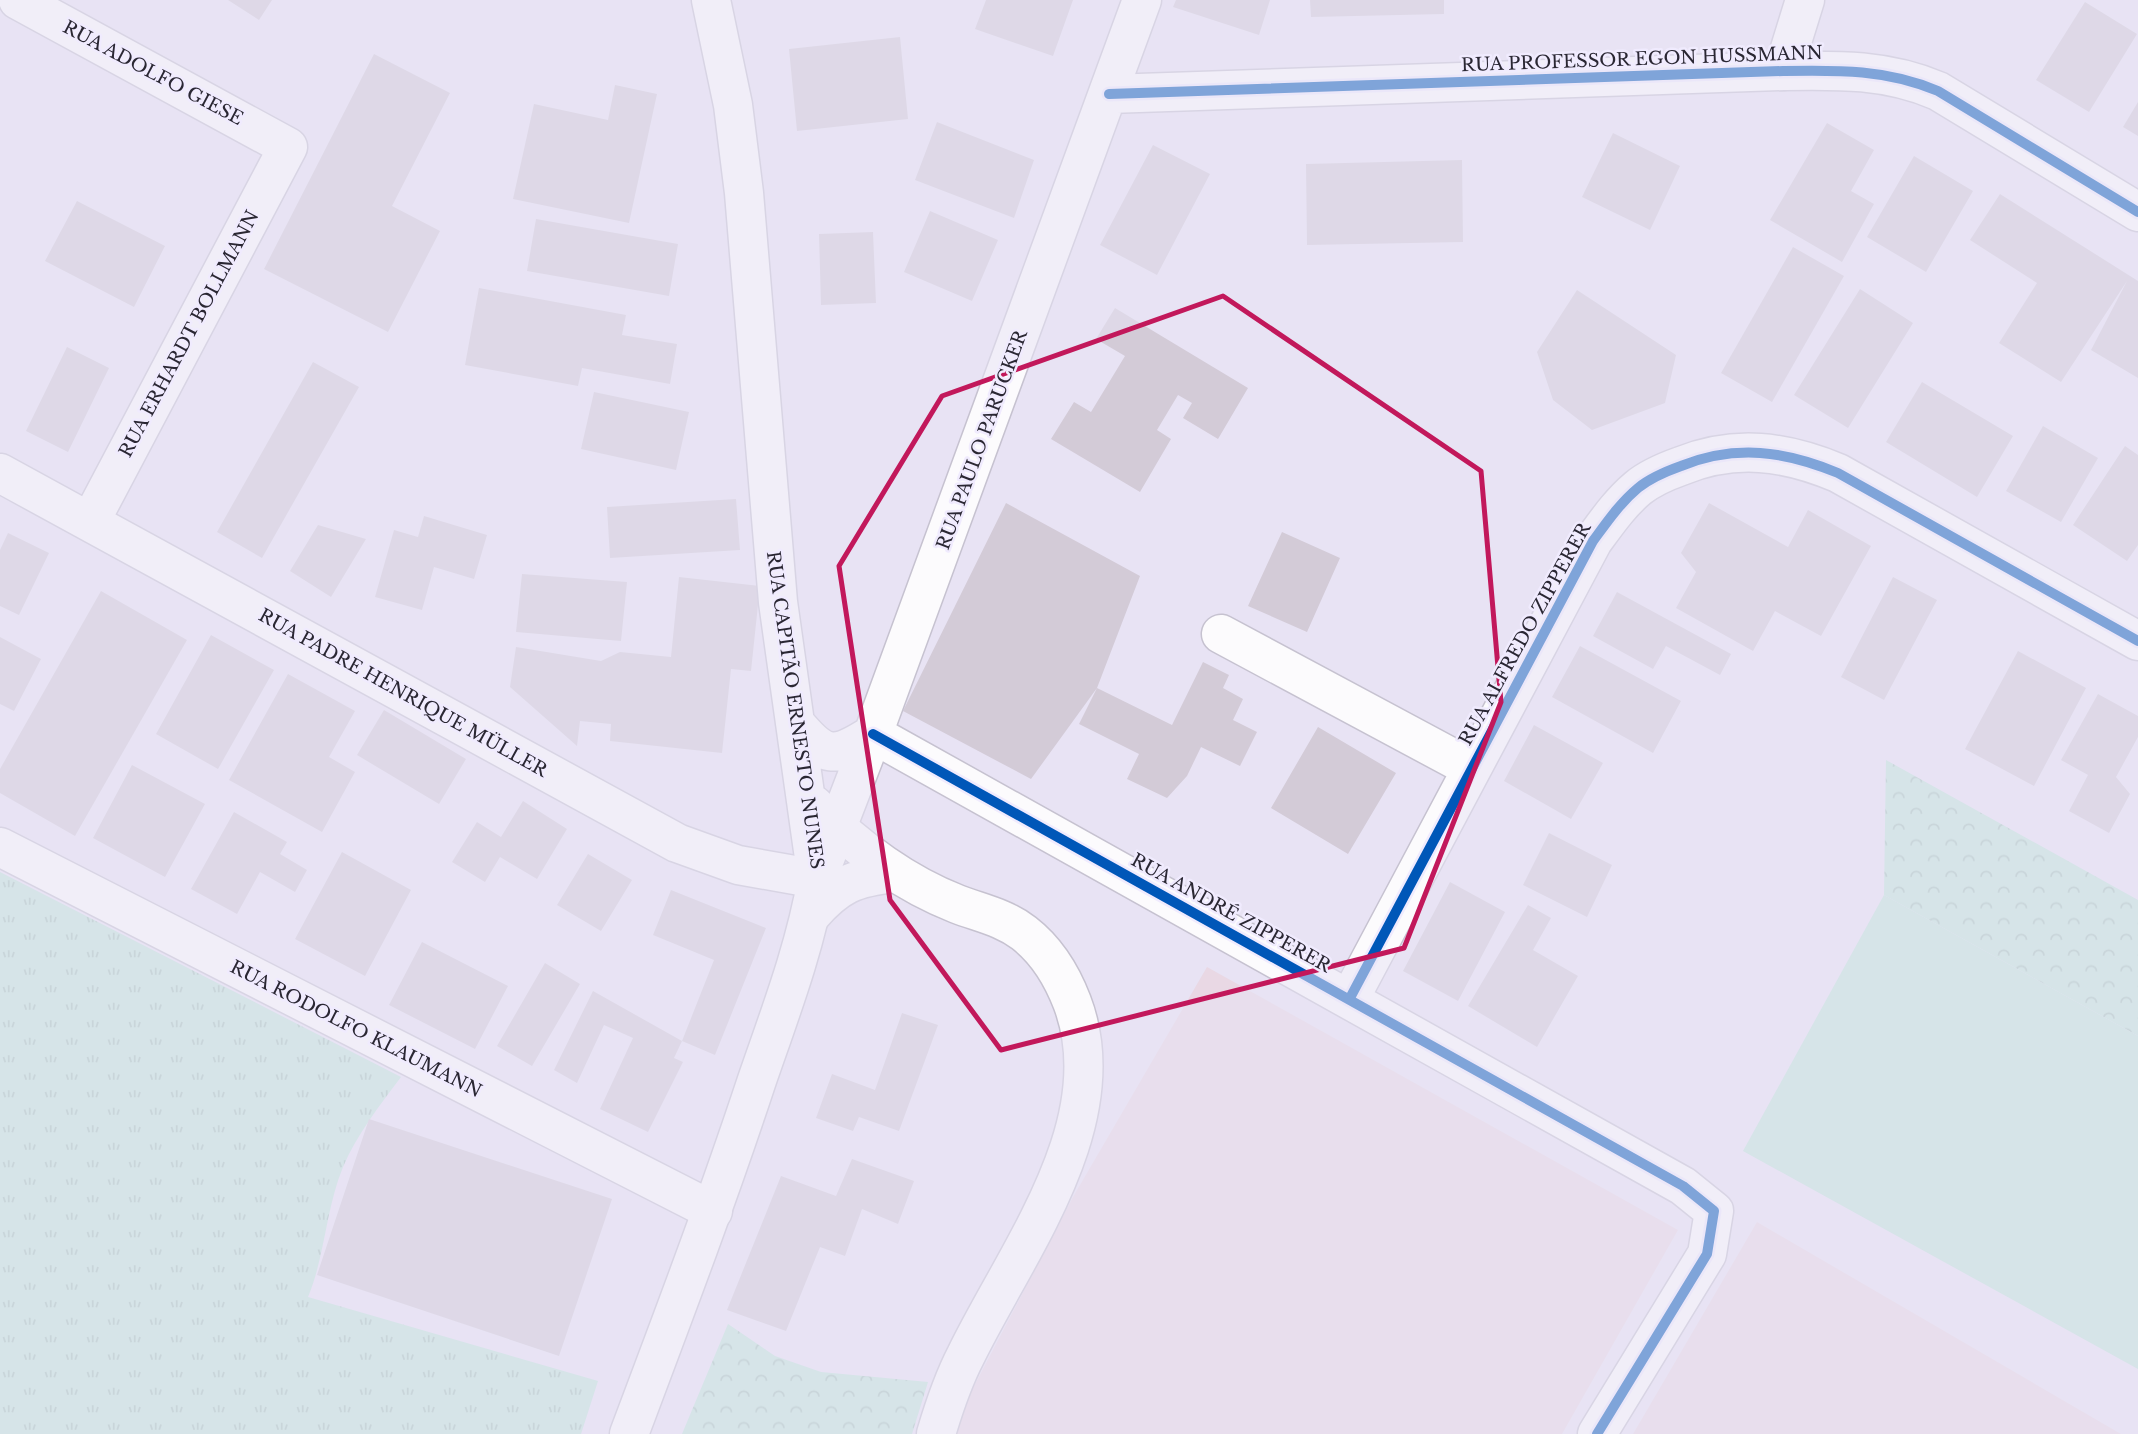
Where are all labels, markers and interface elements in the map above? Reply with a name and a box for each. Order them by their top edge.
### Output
street label: RUA ADOLFO GIESE [59,16,247,130]
street label: RUA PROFESSOR EGON HUSSMANN [1461,42,1823,76]
street label: RUA ERHARDT BOLLMANN [114,207,264,461]
street label: RUA PAULO PARUCKER [932,326,1032,553]
street label: RUA ALFREDO ZIPPERER [1455,518,1596,749]
street label: RUA CAPITÃO ERNESTO NUNES [762,549,830,870]
street label: RUA PADRE HENRIQUE MÜLLER [255,603,552,782]
street label: RUA ANDRÉ ZIPPERER [1127,848,1336,978]
street label: RUA RODOLFO KLAUMANN [227,956,485,1102]

